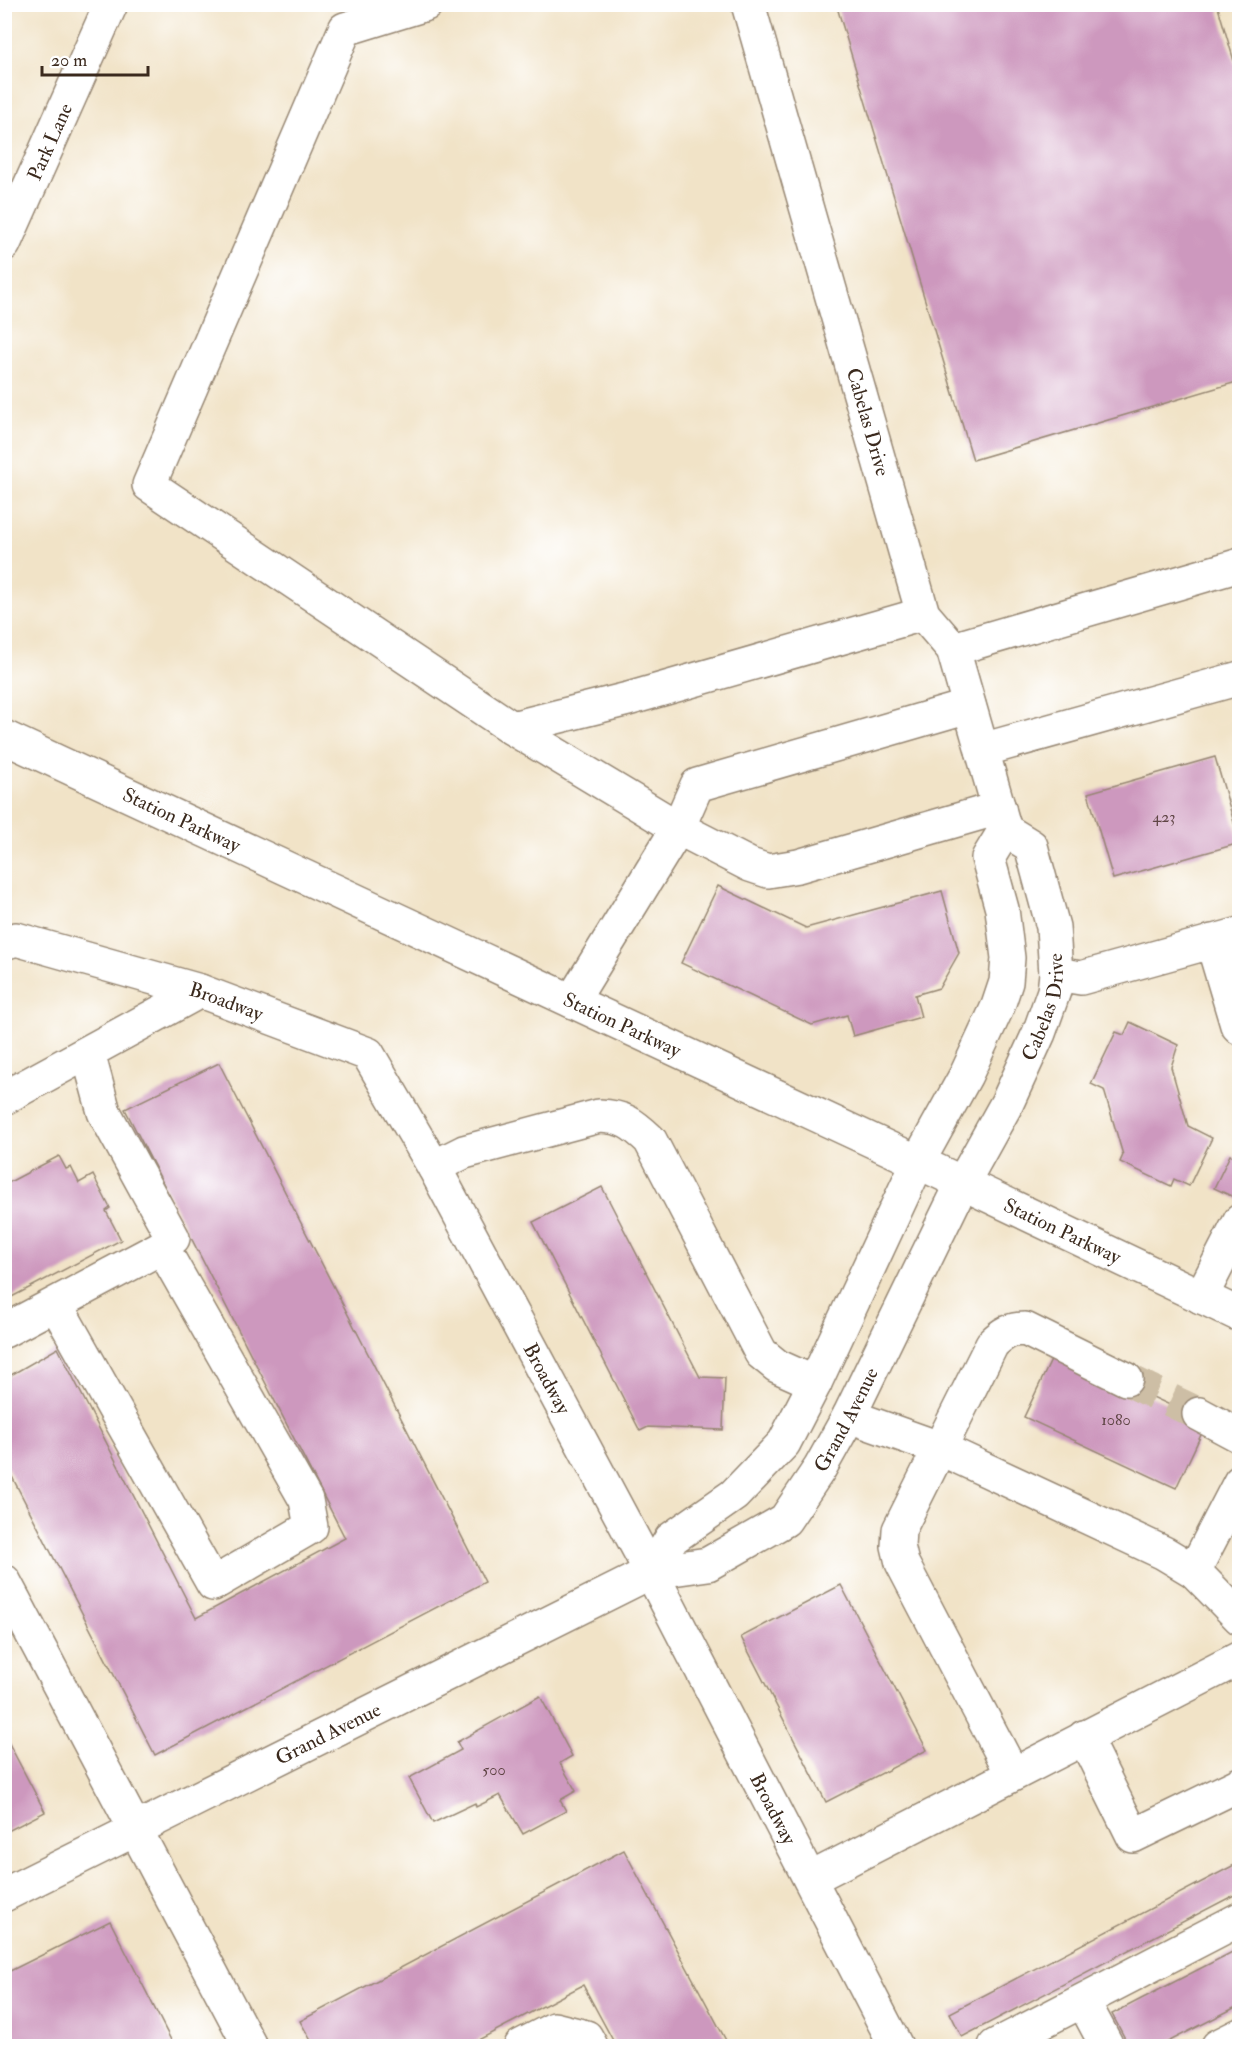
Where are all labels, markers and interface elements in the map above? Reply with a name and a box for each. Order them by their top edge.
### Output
scale bar [42,39,148,77]
text: 20 m [51,49,87,72]
street label: Park Lane [21,99,78,184]
street label: Cabelas Drive [841,365,895,479]
street label: Station Parkway [119,782,246,858]
house number: 423 [1153,807,1175,827]
street label: Cabelas Drive [1016,953,1069,1065]
street label: Broadway [187,976,268,1027]
street label: Station Parkway [560,986,686,1063]
street label: Station Parkway [1000,1192,1126,1270]
street label: Broadway [518,1339,577,1419]
street label: Grand Avenue [808,1363,883,1476]
house number: 1080 [1101,1410,1131,1430]
street label: Grand Avenue [271,1696,385,1770]
house number: 500 [482,1760,506,1780]
street label: Broadway [744,1769,803,1850]

